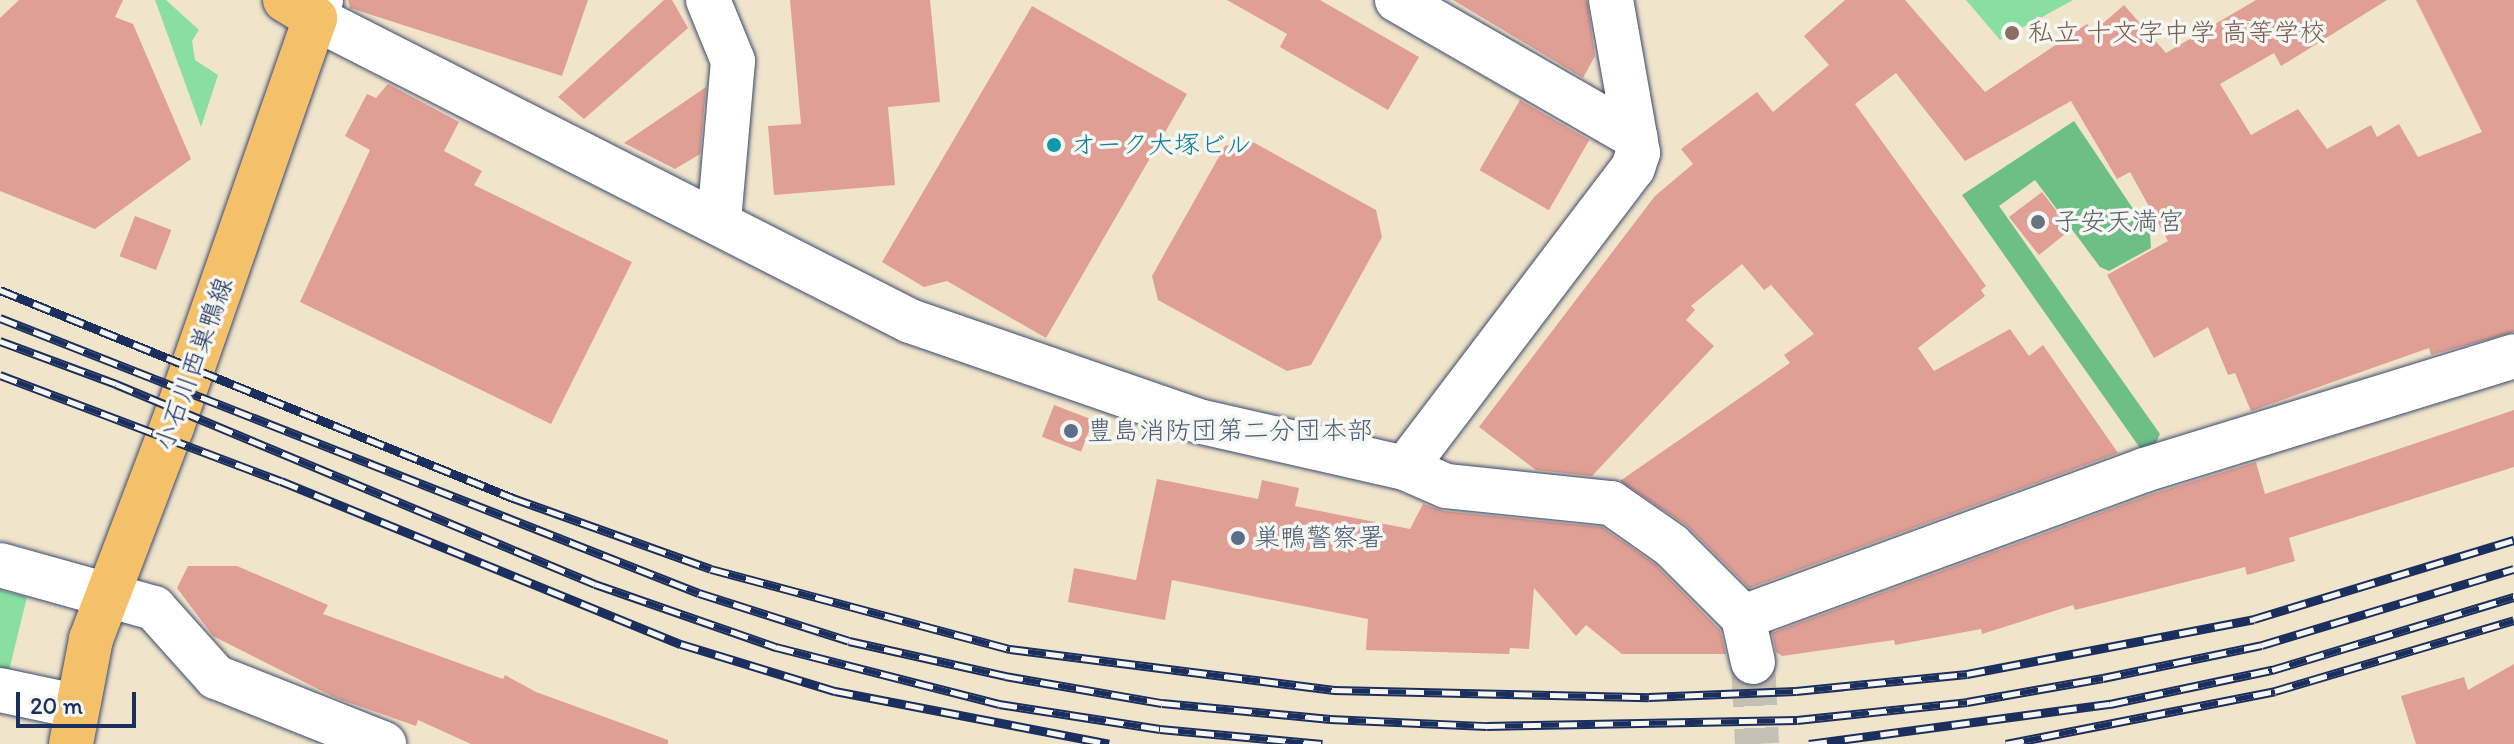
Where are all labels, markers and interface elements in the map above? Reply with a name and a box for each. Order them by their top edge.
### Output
place label: 私立 十文字中学 高等学校 [2028,17,2326,49]
marker: 私立 十文字中学 高等学校 [2003,24,2021,42]
place label: オーク大塚ビル [1070,129,1252,161]
marker: オーク大塚ビル [1045,136,1063,154]
place label: 子安天満宮 [2054,206,2184,238]
marker: 子安天満宮 [2029,213,2047,231]
street label: 小石川西巣鴨線 [148,273,240,455]
place label: 豊島消防団第二分団本部 [1087,415,1373,447]
marker: 豊島消防団第二分団本部 [1062,422,1080,440]
place label: 巣鴨警察署 [1254,522,1384,554]
marker: 巣鴨警察署 [1229,529,1247,547]
scale bar [20,676,140,726]
text: 20 m [30,691,83,720]

